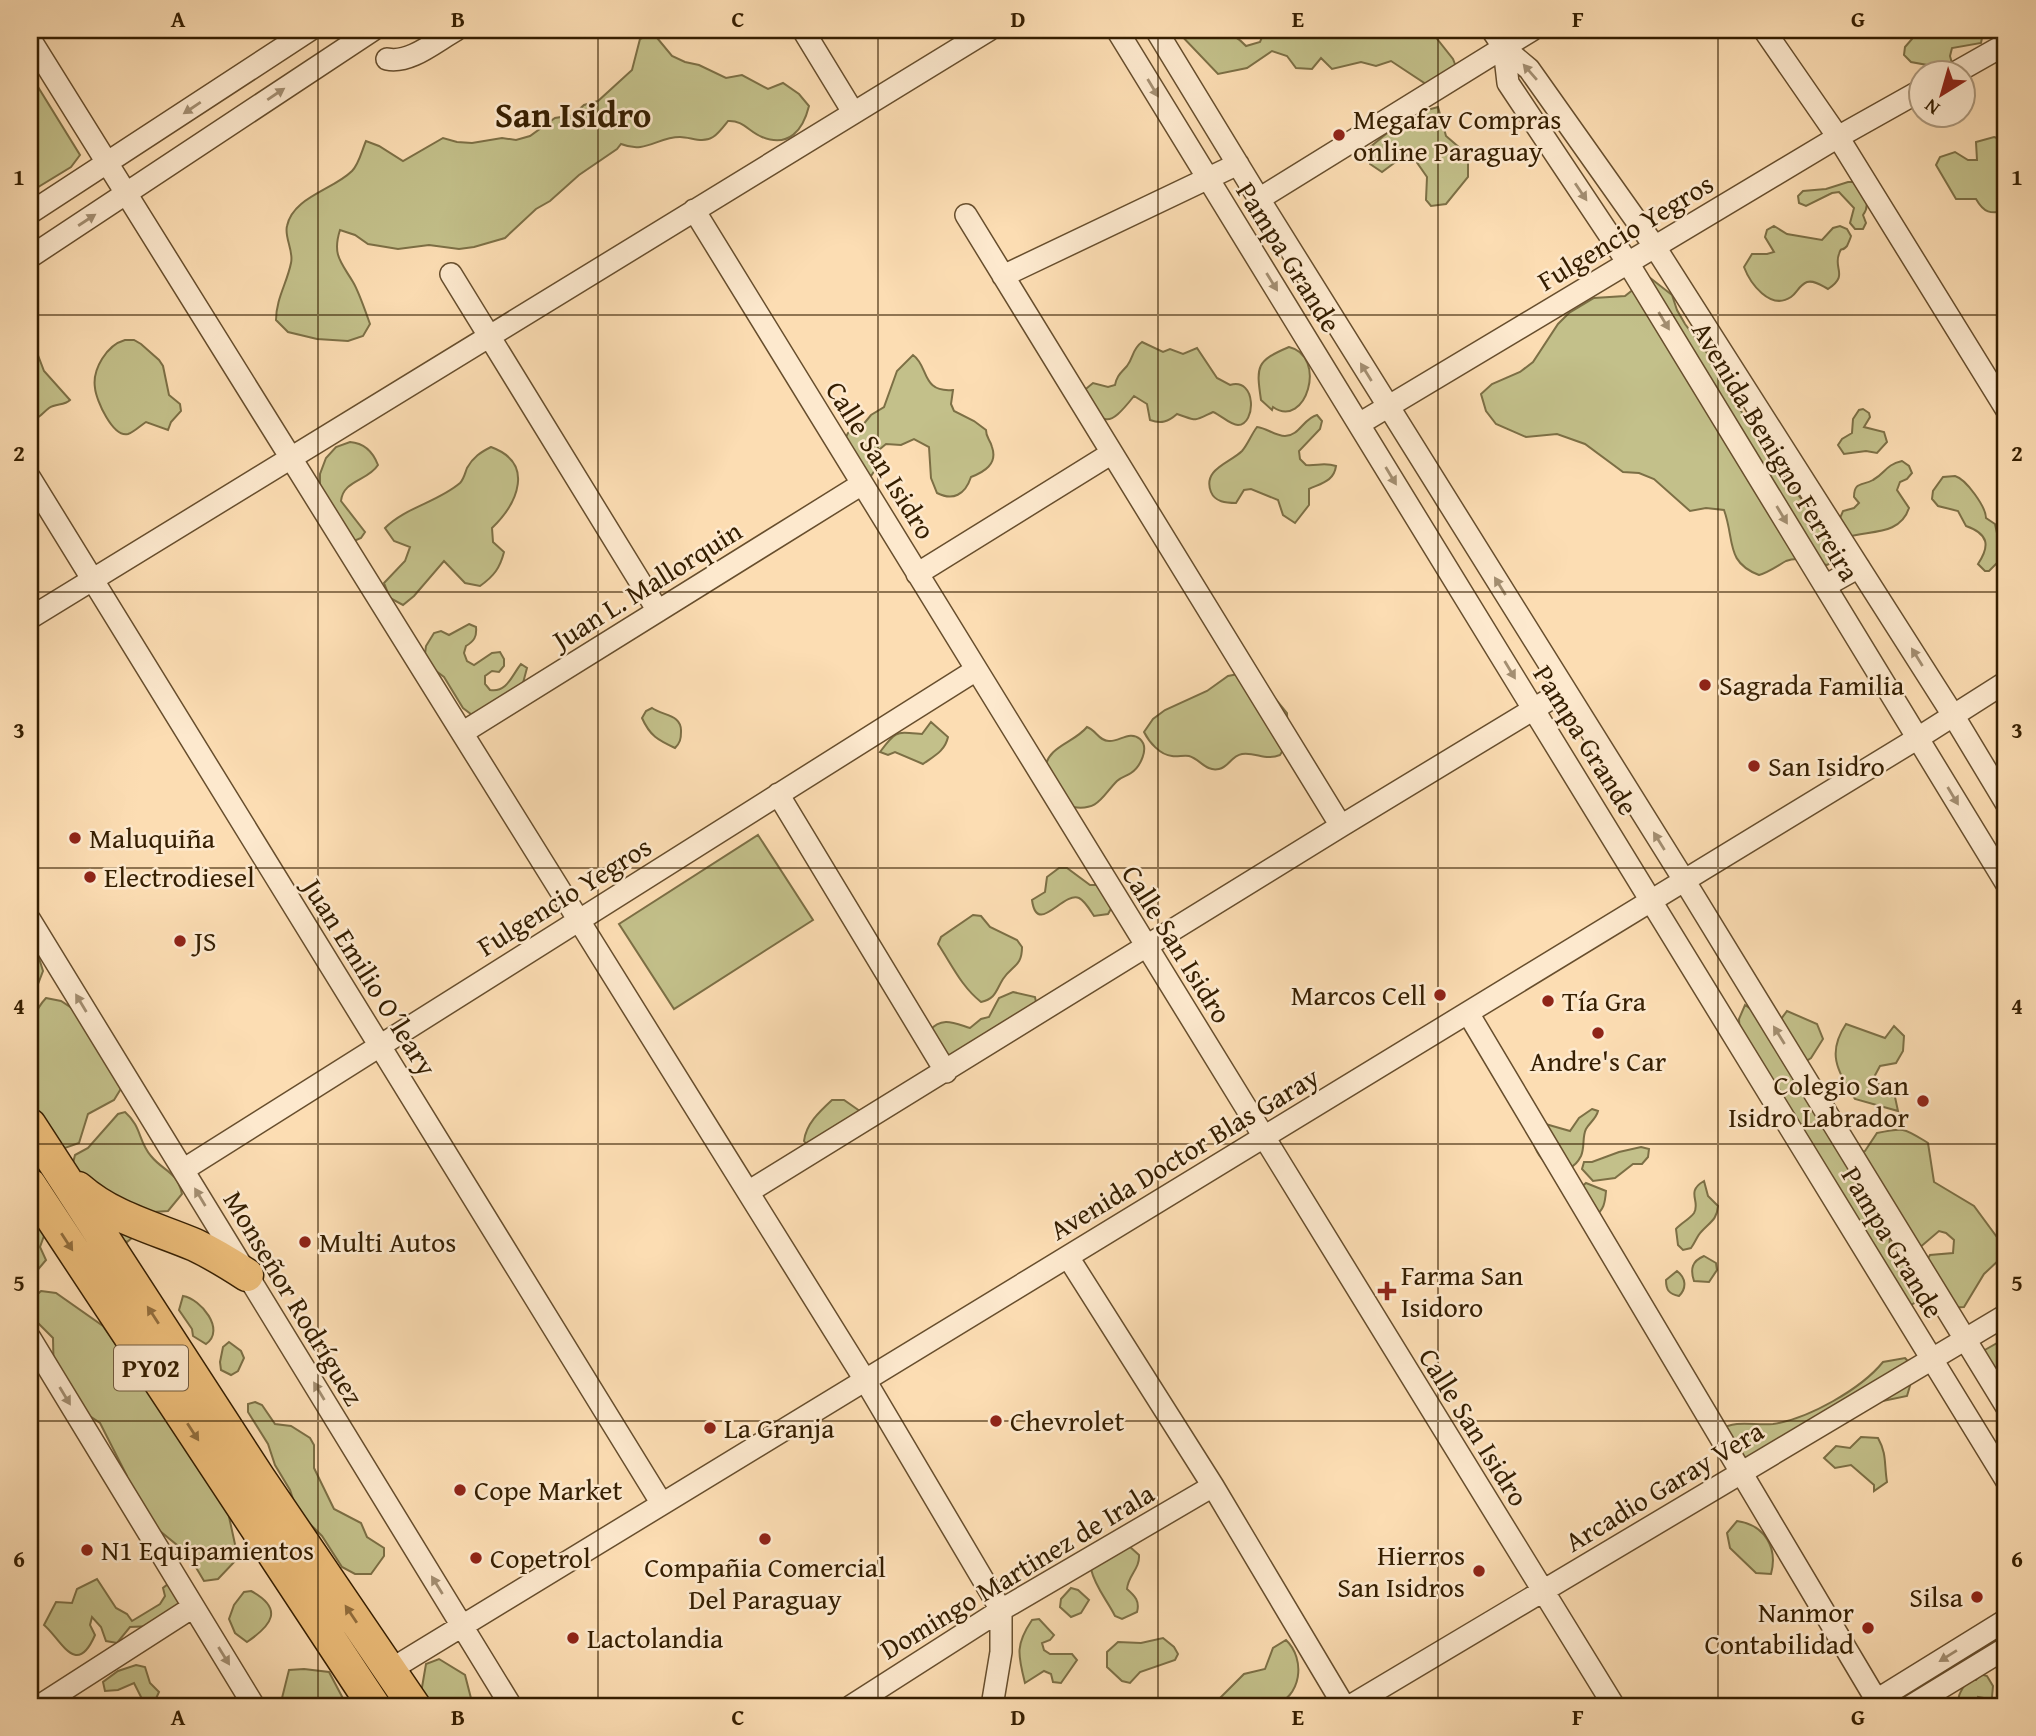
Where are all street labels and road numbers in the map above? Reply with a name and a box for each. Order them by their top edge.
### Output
street label: Fulgencio Yegros [1529,163,1721,300]
street label: Pampa Grande [1227,174,1352,340]
street label: Avenida Benigno Ferreira [1682,313,1871,589]
street label: Calle San Isidro [816,372,947,547]
street label: Juan L. Mallorquin [542,510,750,661]
street label: Pampa Grande [1524,657,1649,823]
street label: Fulgencio Yegros [469,825,659,966]
street label: Calle San Isidro [1112,856,1243,1031]
street label: Juan Emilio O´leary [292,868,448,1083]
street label: Avenida Doctor Blas Garay [1041,1056,1326,1249]
street label: Pampa Grande [1832,1158,1955,1325]
street label: Monseñor Rodríguez [214,1183,375,1413]
street label: Calle San Isidro [1409,1339,1540,1514]
road number: PY02 [114,1345,188,1390]
street label: Arcadio Garay Vera [1556,1409,1772,1561]
street label: Domingo Martinez de Irala [872,1472,1162,1669]

